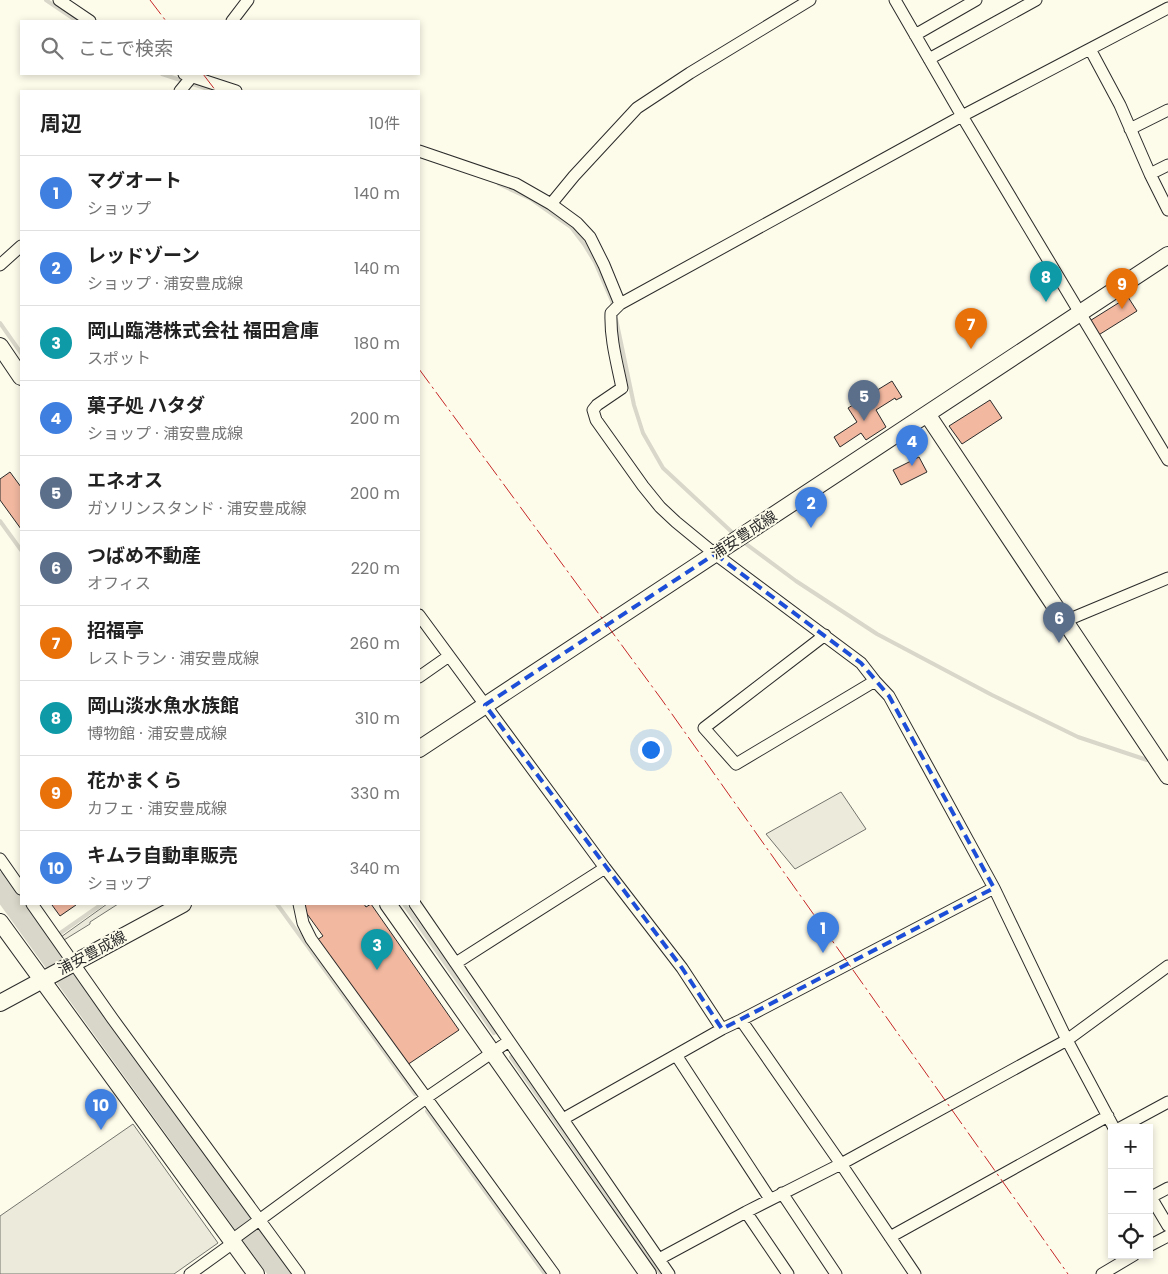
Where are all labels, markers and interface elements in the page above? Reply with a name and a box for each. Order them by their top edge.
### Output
search box [20,20,420,75]
icon: search [38,34,66,62]
text: ここで検索 [78,35,173,62]
text: 周辺 [40,109,82,138]
text: 10件 [369,112,400,135]
text: マグオート [87,167,182,194]
text: 1 [53,182,59,205]
text: 140 m [354,182,400,205]
text: ショップ [87,197,151,220]
text: レッドゾーン [87,242,200,269]
text: 2 [51,257,61,280]
text: 140 m [354,257,400,280]
pin: 8 [1030,261,1062,302]
pin: 9 [1106,268,1138,309]
text: ショップ · 浦安豊成線 [87,272,243,295]
pin: 7 [955,308,987,349]
text: 岡山臨港株式会社 福田倉庫 [87,317,319,344]
text: 3 [51,332,61,355]
text: 180 m [354,332,400,355]
text: スポット [87,347,151,370]
pin: 5 [848,380,880,421]
text: 菓子処 ハタダ [87,392,205,419]
text: 4 [51,407,61,430]
text: 200 m [350,407,400,430]
text: ショップ · 浦安豊成線 [87,422,243,445]
pin: 4 [896,425,928,466]
text: エネオス [87,467,163,494]
text: 5 [51,482,61,505]
text: 200 m [350,482,400,505]
pin: 2 [795,487,827,528]
text: ガソリンスタンド · 浦安豊成線 [87,497,307,520]
street label: 浦安豊成線 [707,505,781,564]
text: つばめ不動産 [87,542,201,569]
text: 6 [51,557,61,580]
text: 220 m [351,557,400,580]
text: オフィス [87,572,151,595]
pin: 6 [1043,602,1075,643]
text: 招福亭 [87,617,144,644]
text: 7 [52,632,60,655]
text: 260 m [350,632,400,655]
text: レストラン · 浦安豊成線 [87,647,259,670]
text: 岡山淡水魚水族館 [87,692,239,719]
text: 8 [51,707,61,730]
text: 310 m [355,707,400,730]
text: 博物館 · 浦安豊成線 [87,722,227,745]
your location [638,737,664,763]
text: 花かまくら [87,767,182,794]
text: 9 [51,782,61,805]
text: 330 m [350,782,400,805]
text: カフェ · 浦安豊成線 [87,797,227,820]
text: キムラ自動車販売 [87,842,238,869]
text: 10 [48,857,64,880]
text: 340 m [350,857,400,880]
text: ショップ [87,872,151,895]
pin: 1 [807,912,839,953]
street label: 浦安豊成線 [54,926,130,979]
pin: 3 [361,929,393,970]
pin: 10 [85,1089,117,1130]
map controls [1108,1124,1153,1259]
button: + [1108,1124,1153,1169]
button: − [1108,1169,1153,1214]
button: locate [1108,1214,1153,1259]

